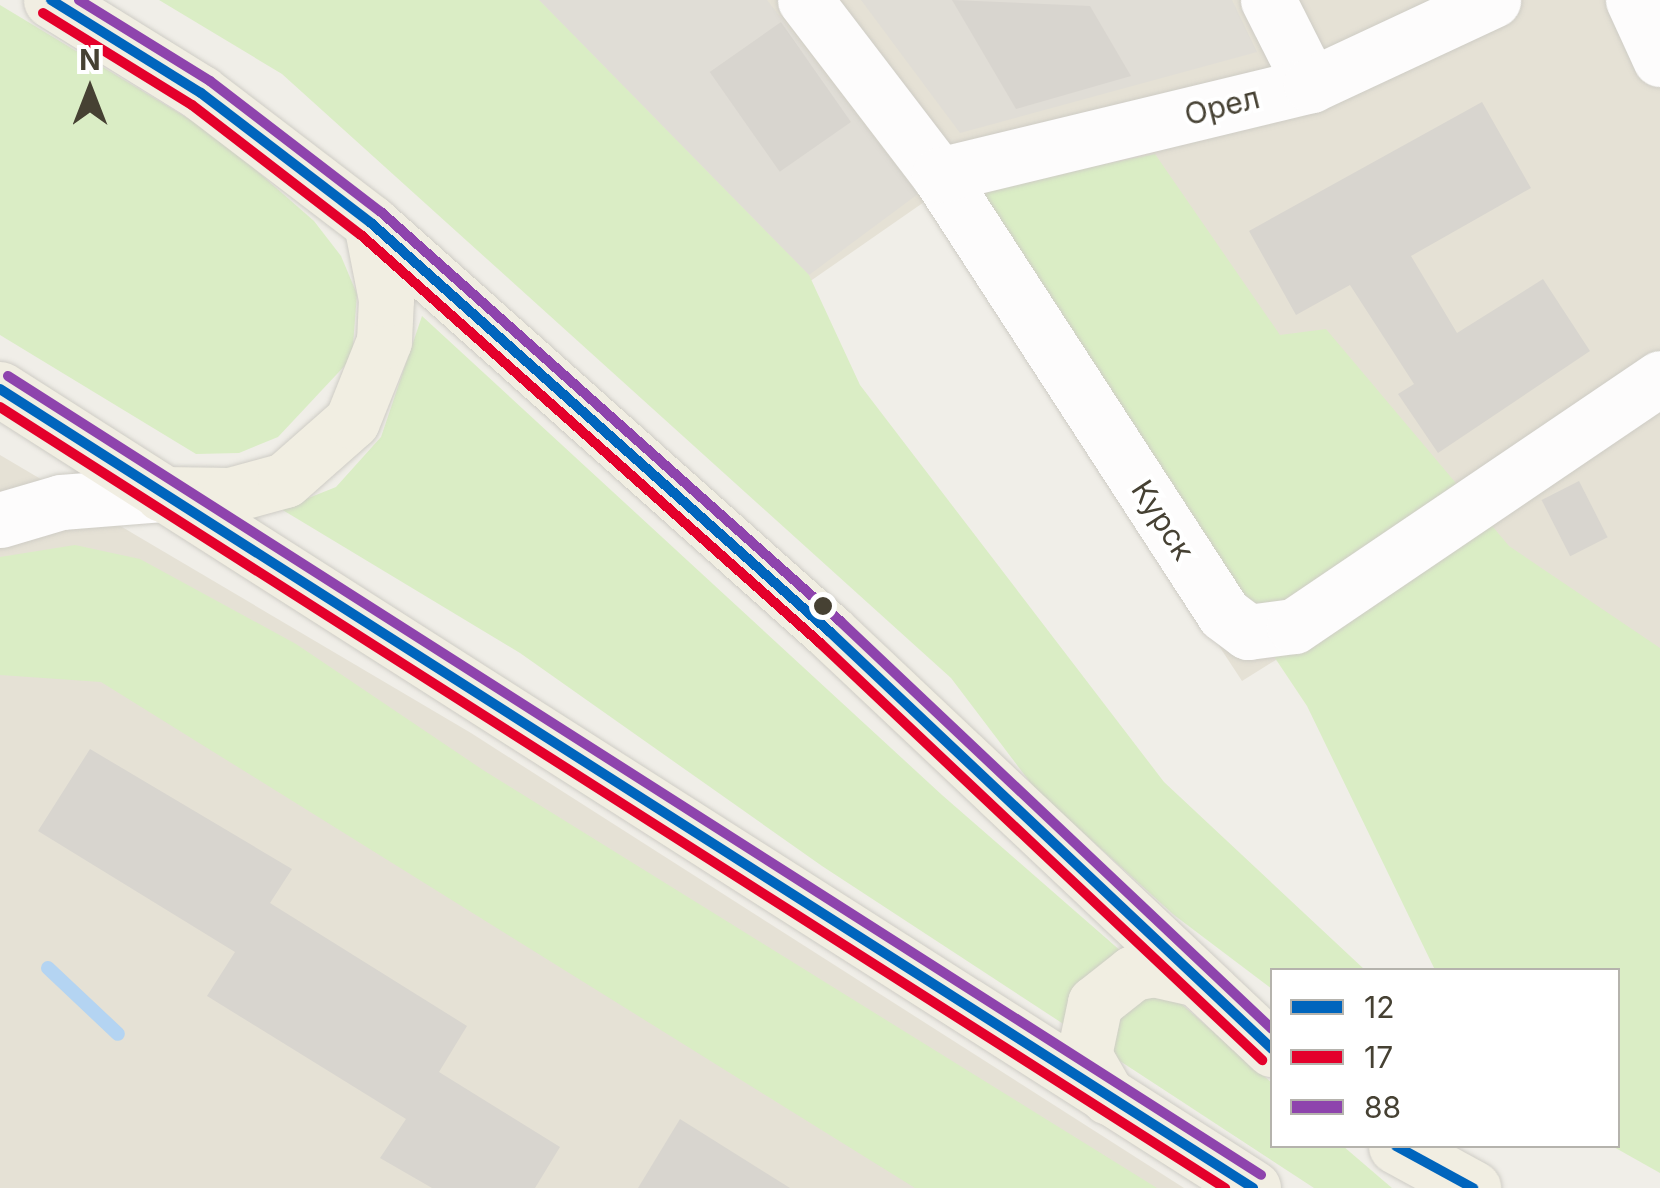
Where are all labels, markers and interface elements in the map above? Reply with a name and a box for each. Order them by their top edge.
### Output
north arrow [40,40,140,140]
text: N [79,43,101,77]
street label: Орел [1181,79,1263,133]
street label: Курск [1124,473,1202,567]
unlabelled marker [813,596,833,616]
legend [1270,968,1620,1148]
text: 12 [1364,989,1395,1025]
text: 17 [1364,1039,1393,1075]
text: 88 [1364,1089,1401,1125]

